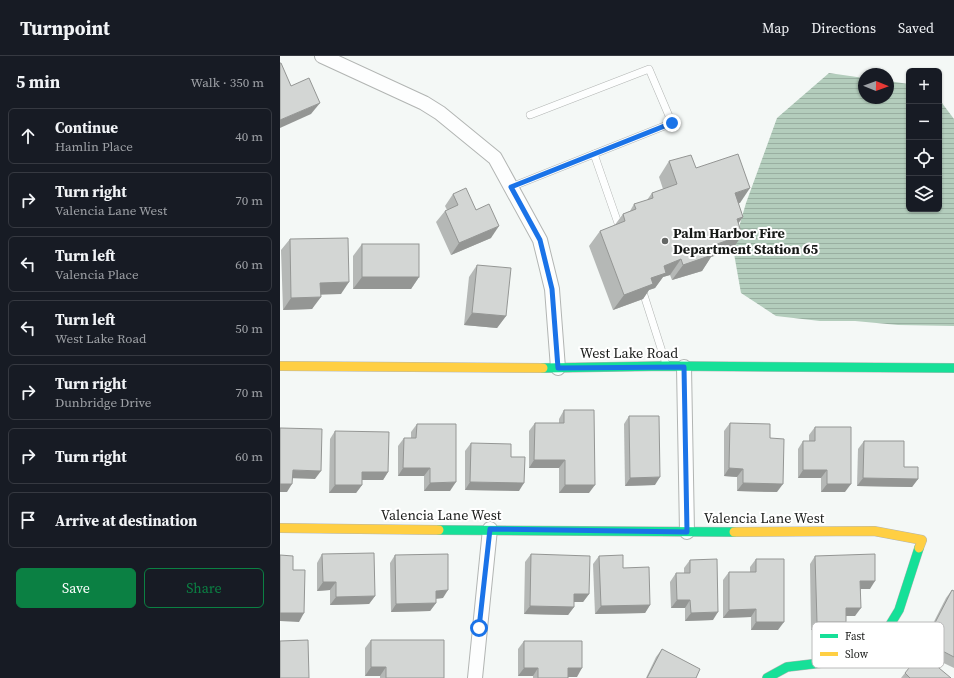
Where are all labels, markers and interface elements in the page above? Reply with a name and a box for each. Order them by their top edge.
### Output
text: Turnpoint [20,15,110,41]
text: Map [762,18,789,38]
text: Directions [811,18,876,38]
text: Saved [898,18,934,38]
north arrow [858,68,894,104]
map controls [906,68,942,212]
button: + [906,68,942,104]
text: 5 min [16,70,60,94]
text: Walk · 350 m [191,74,264,91]
button: − [906,104,942,140]
route end [663,114,681,132]
text: Continue [55,117,118,138]
icon: ahead [17,125,39,147]
text: 40 m [235,128,263,145]
text: Hamlin Place [55,138,133,155]
button: locate [906,140,942,176]
button: layers [906,176,942,212]
text: Turn right [55,181,127,202]
icon: right [17,189,39,211]
text: 70 m [235,192,263,209]
text: Valencia Lane West [55,202,167,219]
place label: Palm Harbor Fire Department Station 65 [673,223,818,259]
marker: Palm Harbor Fire Department Station 65 [660,236,670,246]
text: Turn left [55,245,115,266]
icon: left [17,253,39,275]
text: 60 m [235,256,263,273]
text: Valencia Place [55,266,139,283]
text: Turn left [55,309,115,330]
icon: left [17,317,39,339]
text: 50 m [235,320,263,337]
text: West Lake Road [55,330,146,347]
street label: West Lake Road [580,343,678,363]
text: Turn right [55,373,127,394]
icon: right [17,381,39,403]
text: 70 m [235,384,263,401]
text: Dunbridge Drive [55,394,151,411]
icon: right [17,445,39,467]
text: Turn right [55,446,127,467]
text: 60 m [235,448,263,465]
street label: Valencia Lane West [381,505,502,525]
street label: Valencia Lane West [704,508,825,528]
icon: arrive [17,509,39,531]
text: Arrive at destination [55,510,197,531]
button: Save [16,568,136,608]
button: Share [144,568,264,608]
route start [470,619,488,637]
legend [812,622,944,668]
text: Fast [845,629,865,644]
text: Slow [845,647,869,662]

